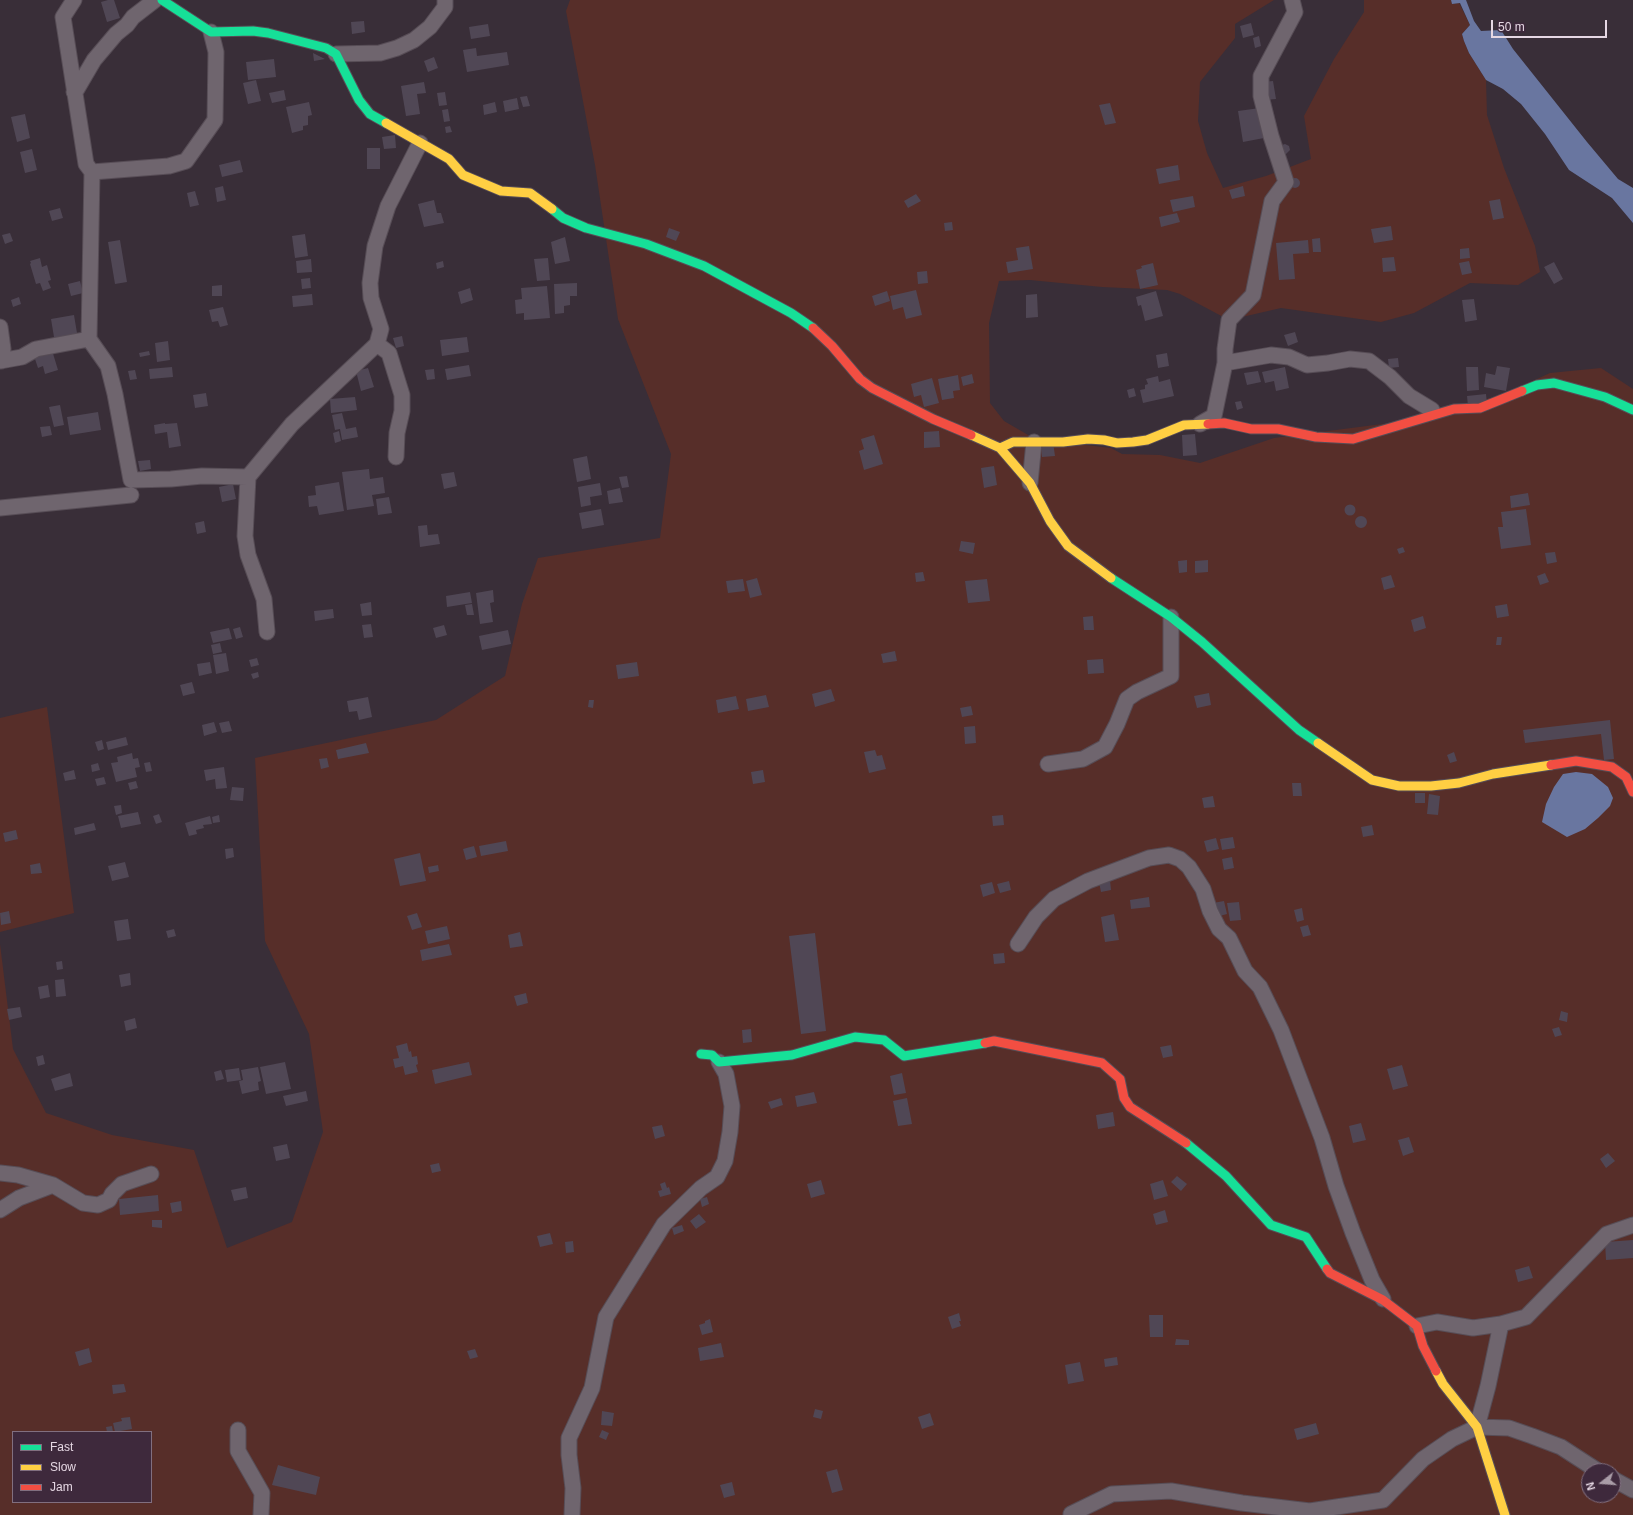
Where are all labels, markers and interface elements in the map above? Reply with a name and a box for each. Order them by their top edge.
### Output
scale bar [1493,12,1609,38]
text: 50 m [1498,20,1525,34]
legend [12,1431,152,1503]
text: Fast [50,1440,73,1454]
text: Slow [50,1460,76,1474]
north arrow [1581,1463,1621,1503]
text: Jam [50,1480,73,1494]
text: N [1584,1481,1597,1492]

